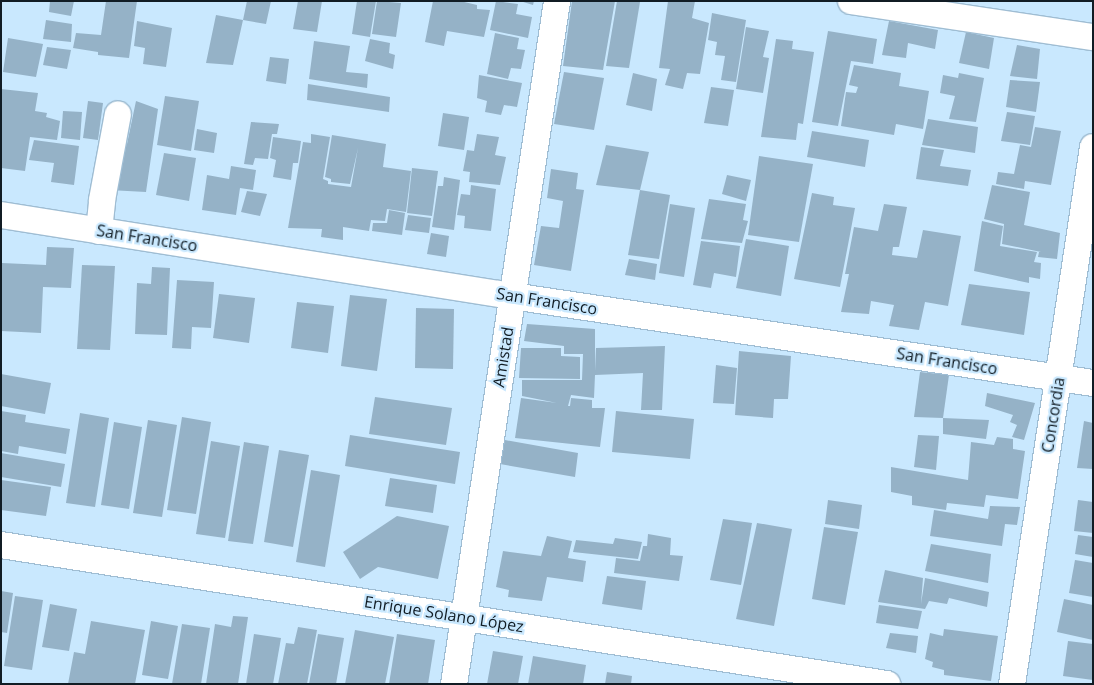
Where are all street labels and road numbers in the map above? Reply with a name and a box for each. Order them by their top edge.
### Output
street label: San Francisco [95,221,199,255]
street label: San Francisco [495,284,599,318]
street label: Amistad [489,325,517,389]
street label: San Francisco [895,344,999,378]
street label: Concordia [1038,376,1068,454]
street label: Enrique Solano López [363,592,525,636]

